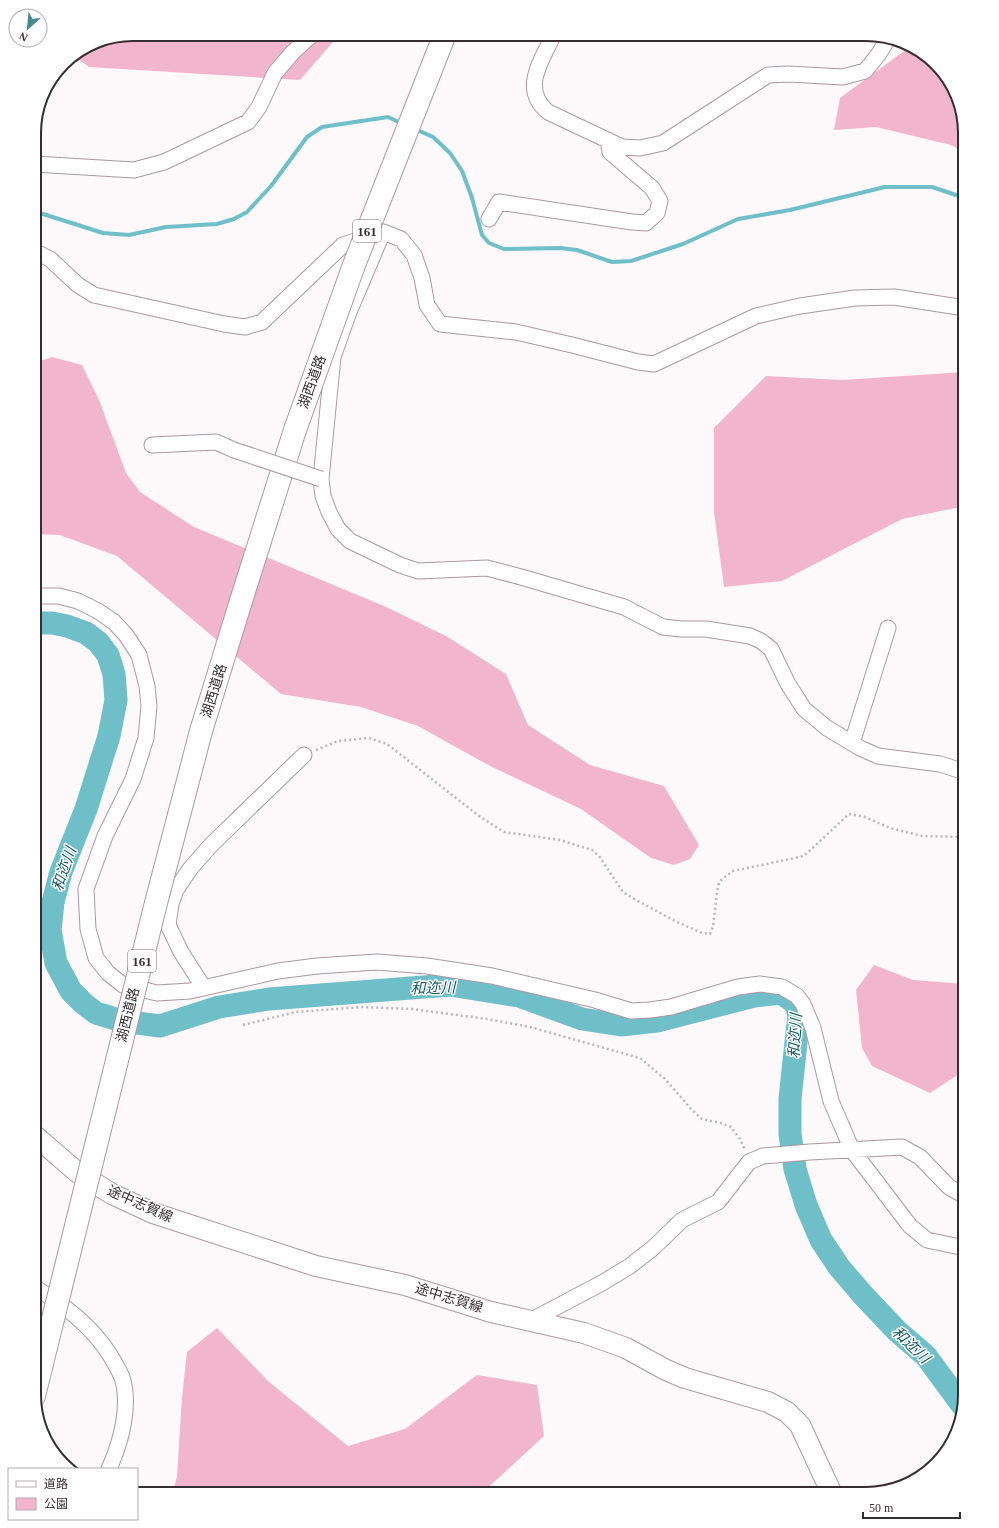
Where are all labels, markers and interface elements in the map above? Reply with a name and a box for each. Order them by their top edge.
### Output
north arrow [8,8,48,48]
text: N [17,30,30,44]
road number: 161 [353,220,381,242]
street label: 湖西道路 [295,353,329,411]
street label: 湖西道路 [199,662,229,720]
water label: 和迩川 [49,843,80,893]
road number: 161 [128,950,156,972]
water label: 和迩川 [410,980,458,996]
street label: 湖西道路 [114,986,142,1044]
water label: 和迩川 [786,1011,804,1059]
street label: 途中志賀線 [105,1183,175,1225]
street label: 途中志賀線 [413,1281,485,1315]
water label: 和迩川 [889,1324,934,1368]
legend [8,1468,138,1520]
text: 道路 [44,1477,68,1491]
scale bar [863,1494,960,1520]
text: 公園 [44,1497,68,1511]
text: 50 m [869,1501,894,1515]

